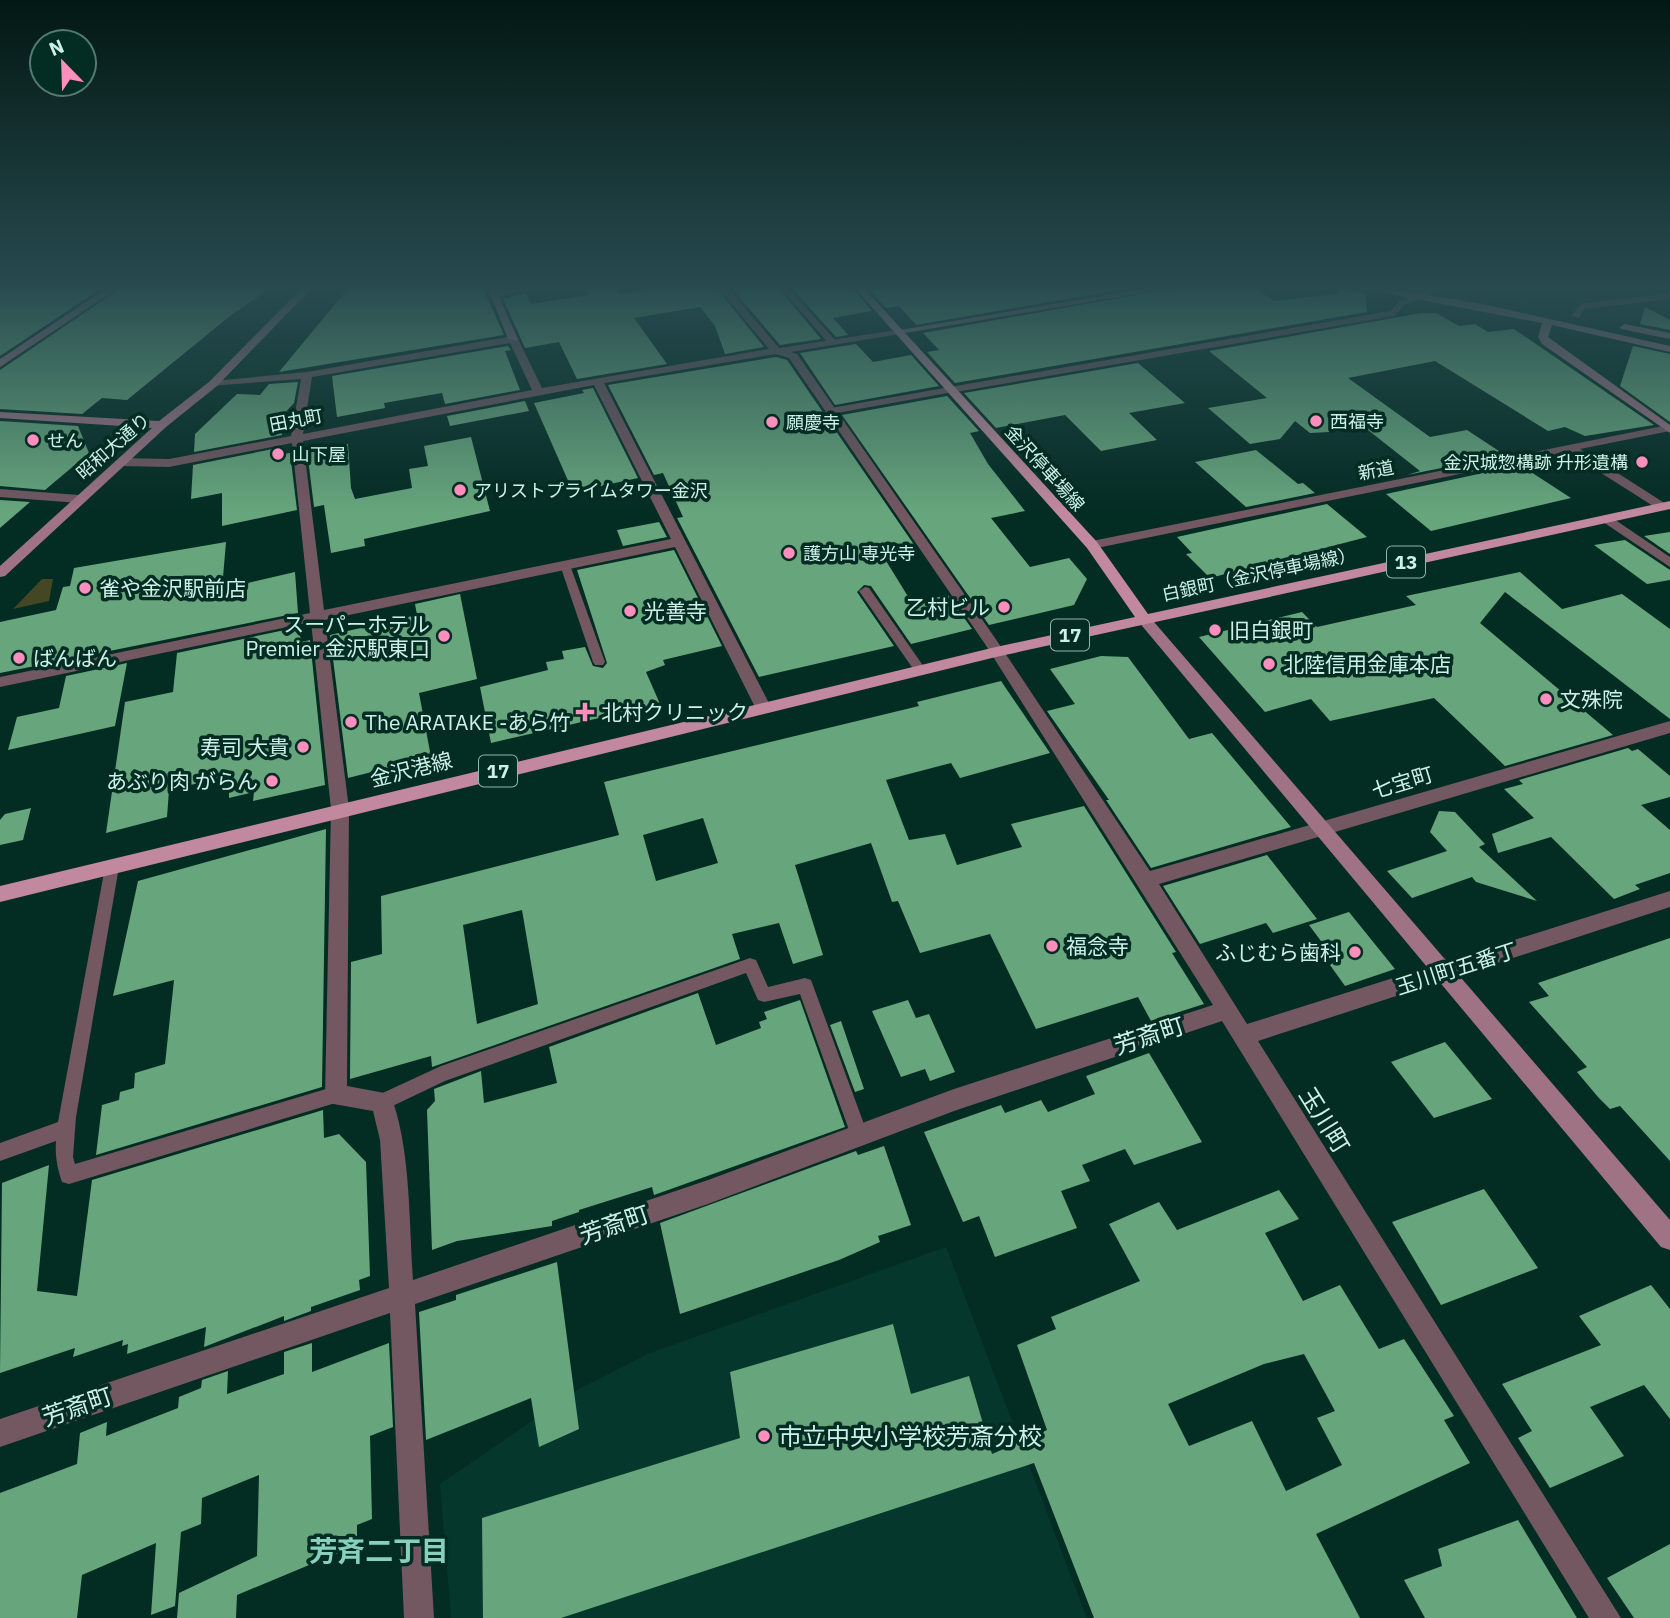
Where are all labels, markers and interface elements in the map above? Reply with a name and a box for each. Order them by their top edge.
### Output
north arrow [28,28,98,98]
text: N [45,34,67,61]
street label: 田丸町 [267,404,325,436]
street label: 昭和大通り [71,408,155,484]
place label: 西福寺 [1330,410,1384,433]
place label: 願慶寺 [786,411,840,434]
marker: 西福寺 [1308,413,1324,429]
marker: 願慶寺 [764,414,780,430]
street label: 金沢停車場線 [1000,420,1090,516]
place label: せん [47,429,83,452]
marker: せん [25,432,41,448]
place label: 山下屋 [292,443,346,466]
marker: 山下屋 [270,446,286,462]
place label: 金沢城惣構跡 升形遺構 [1444,451,1628,474]
marker: 金沢城惣構跡 升形遺構 [1634,454,1650,470]
street label: 新道 [1356,455,1396,485]
place label: アリストプライムタワー金沢 [474,479,708,502]
marker: アリストプライムタワー金沢 [452,482,468,498]
place label: 護方山 専光寺 [803,542,915,565]
street label: 白銀町（金沢停車場線） [1160,542,1358,606]
marker: 護方山 専光寺 [781,545,797,561]
road number: 13 [1387,547,1425,578]
place label: 雀や金沢駅前店 [99,574,246,602]
marker: 雀や金沢駅前店 [77,580,93,596]
place label: 乙村ビル [906,593,990,621]
place label: 光善寺 [644,597,707,625]
marker: 乙村ビル [996,599,1012,615]
marker: 光善寺 [622,603,638,619]
place label: スーパーホテル Premier 金沢駅東口 [246,610,430,662]
place label: 旧白銀町 [1229,616,1313,644]
road number: 17 [1051,620,1089,650]
marker: 旧白銀町 [1207,622,1223,638]
marker: スーパーホテル Premier 金沢駅東口 [436,628,452,644]
place label: ばんばん [33,644,117,672]
marker: ばんばん [11,650,27,666]
place label: 北陸信用金庫本店 [1283,650,1451,678]
marker: 北陸信用金庫本店 [1261,656,1277,672]
place label: 文殊院 [1560,685,1623,713]
marker: 文殊院 [1538,691,1554,707]
place label: 北村クリニック [601,698,748,726]
marker: 北村クリニック [575,702,595,722]
place label: The ARATAKE -あら竹 [365,708,570,736]
marker: The ARATAKE -あら竹 [343,714,359,730]
place label: 寿司 大貴 [200,733,289,761]
marker: 寿司 大貴 [295,739,311,755]
street label: 金沢港線 [367,745,455,793]
road number: 17 [479,756,517,786]
street label: 七宝町 [1368,759,1436,805]
place label: あぶり肉 がらん [106,767,258,795]
marker: あぶり肉 がらん [264,773,280,789]
place label: 福念寺 [1066,932,1129,960]
street label: 玉川町五番丁 [1392,935,1520,1001]
marker: 福念寺 [1044,938,1060,954]
place label: ふじむら歯科 [1215,938,1341,966]
marker: ふじむら歯科 [1347,944,1363,960]
street label: 芳斎町 [1110,1009,1188,1061]
street label: 玉川町 [1292,1081,1358,1159]
street label: 芳斎町 [575,1197,653,1251]
street label: 芳斎町 [38,1379,116,1433]
place label: 市立中央小学校芳斎分校 [778,1420,1042,1452]
marker: 市立中央小学校芳斎分校 [756,1428,772,1444]
district label: 芳斉二丁目 [309,1532,449,1569]

